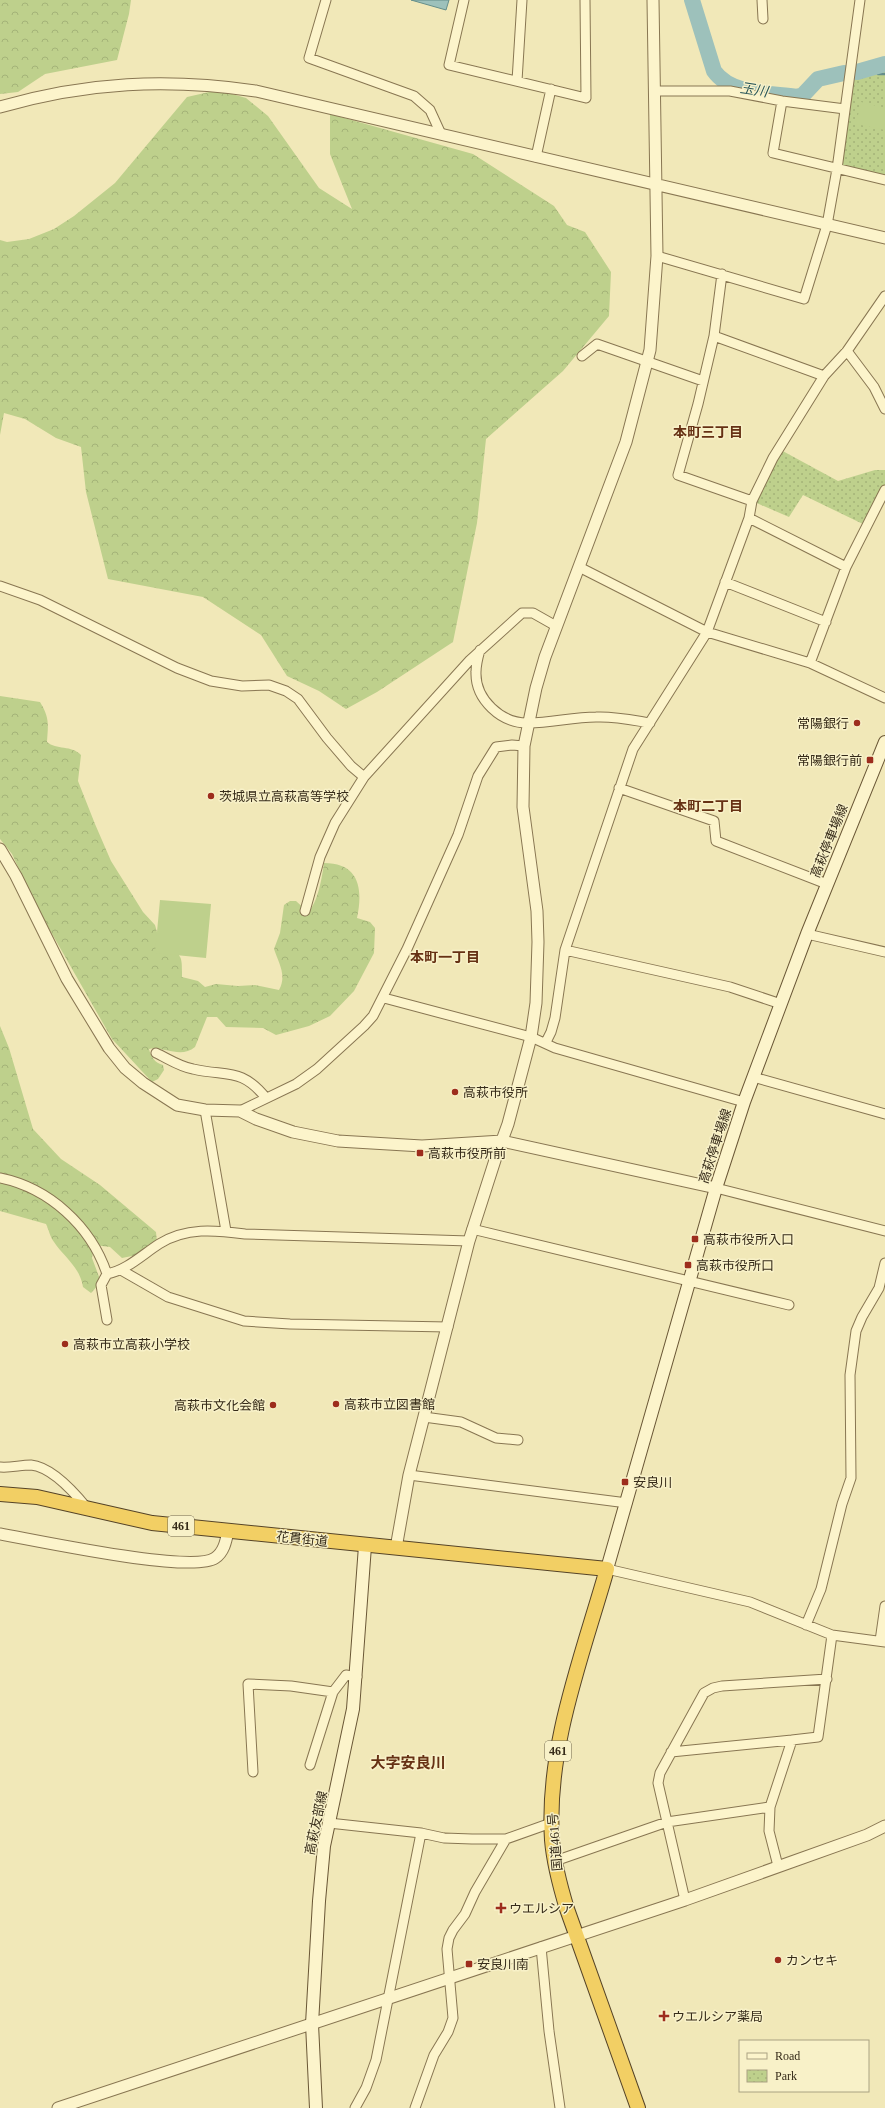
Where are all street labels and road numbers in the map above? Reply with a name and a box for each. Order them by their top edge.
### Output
street label: 高萩停車場線 [807,802,851,880]
street label: 高萩停車場線 [696,1107,734,1185]
road number: 461 [168,1516,194,1536]
street label: 花貫街道 [275,1529,329,1549]
road number: 461 [545,1741,571,1761]
street label: 高萩友部線 [302,1790,330,1856]
street label: 国道461号 [545,1812,565,1872]

